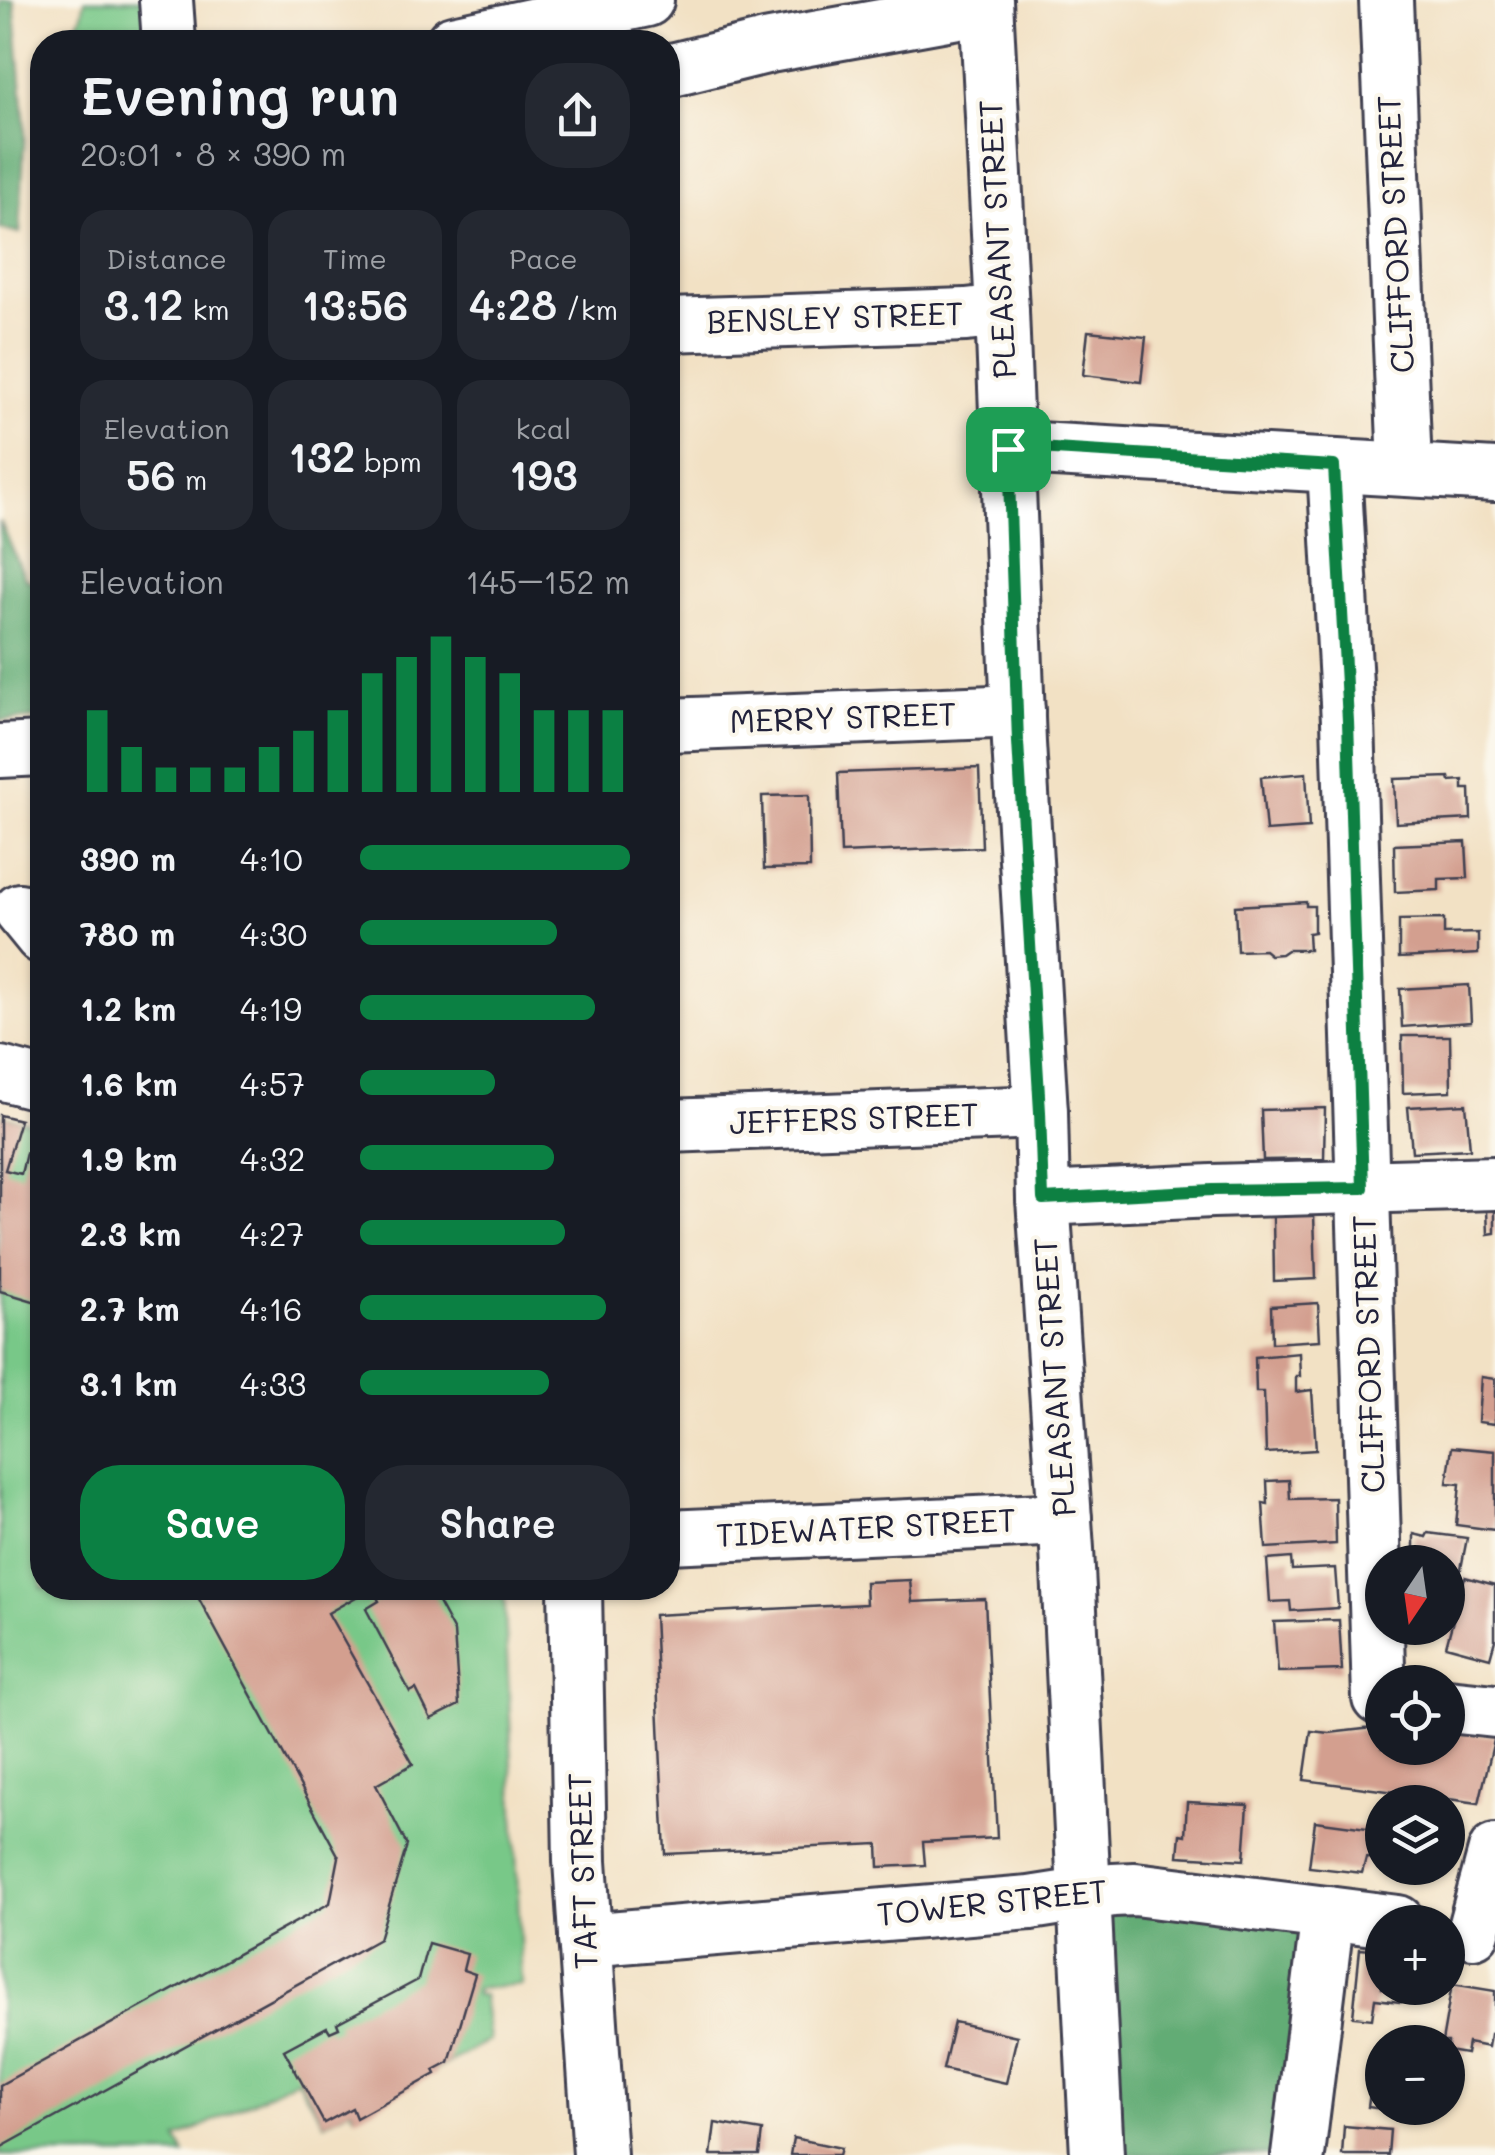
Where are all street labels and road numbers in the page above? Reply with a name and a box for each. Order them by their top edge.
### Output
street label: CLIFFORD STREET [1366,94,1422,374]
street label: PLEASANT STREET [968,98,1024,380]
street label: BENSLEY STREET [706,291,964,341]
street label: MERRY STREET [729,691,957,741]
street label: JEFFERS STREET [728,1092,979,1142]
street label: CLIFFORD STREET [1341,1214,1393,1494]
street label: PLEASANT STREET [1022,1236,1084,1518]
street label: TIDEWATER STREET [715,1497,1017,1555]
street label: TAFT STREET [557,1772,605,1970]
street label: TOWER STREET [875,1868,1109,1934]

